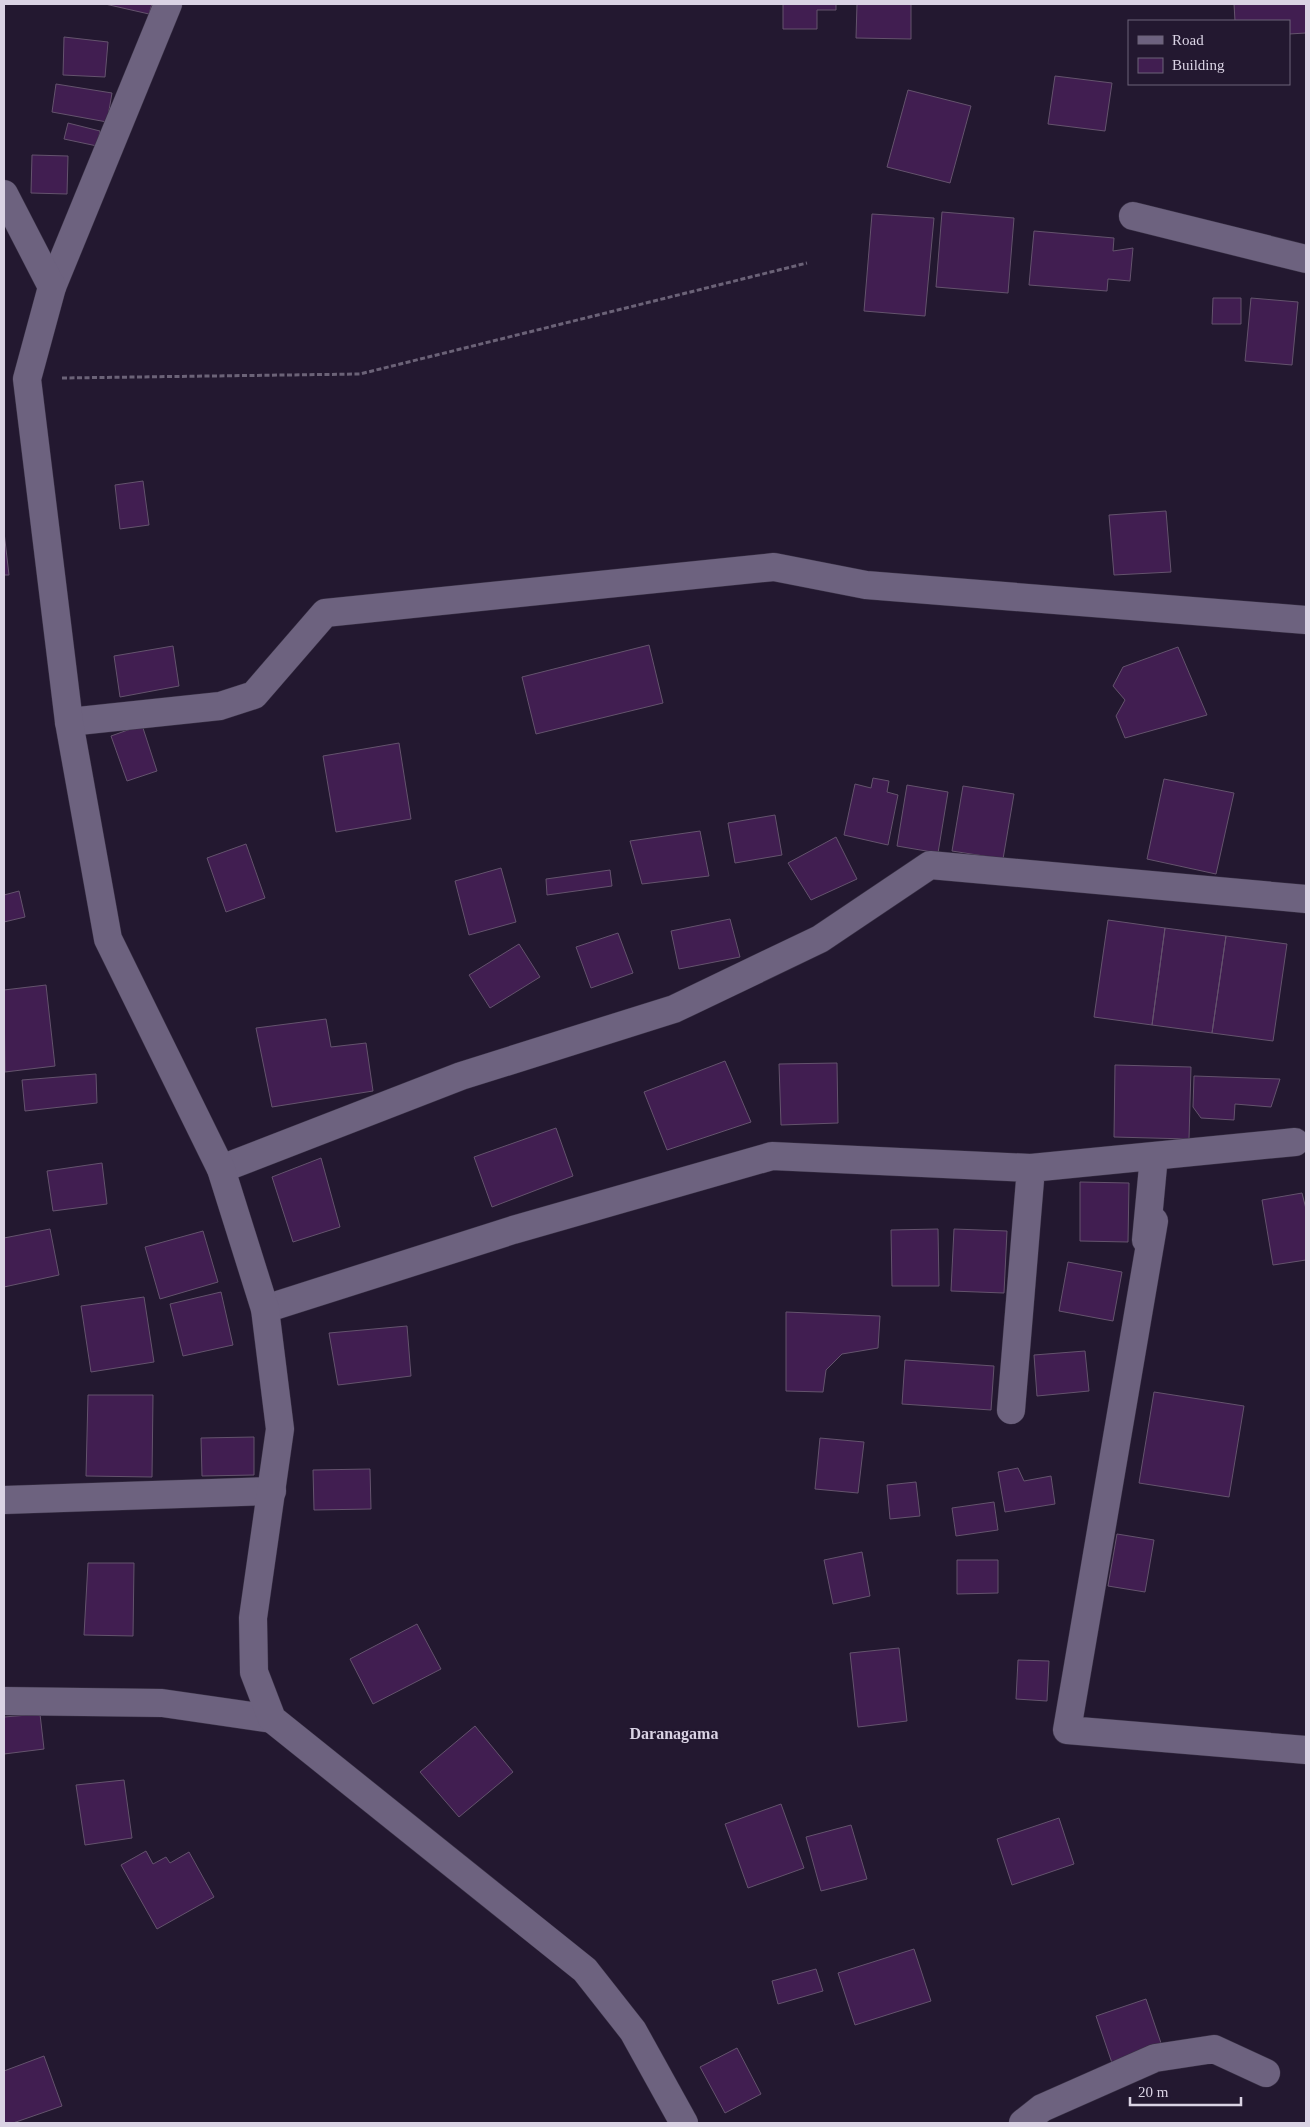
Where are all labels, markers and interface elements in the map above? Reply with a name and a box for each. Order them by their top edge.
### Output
legend [1128,20,1290,85]
text: Road [1172,32,1204,48]
text: Building [1172,57,1225,73]
district label: Daranagama [630,1725,718,1743]
scale bar [1130,2074,1241,2106]
text: 20 m [1138,2084,1169,2100]

